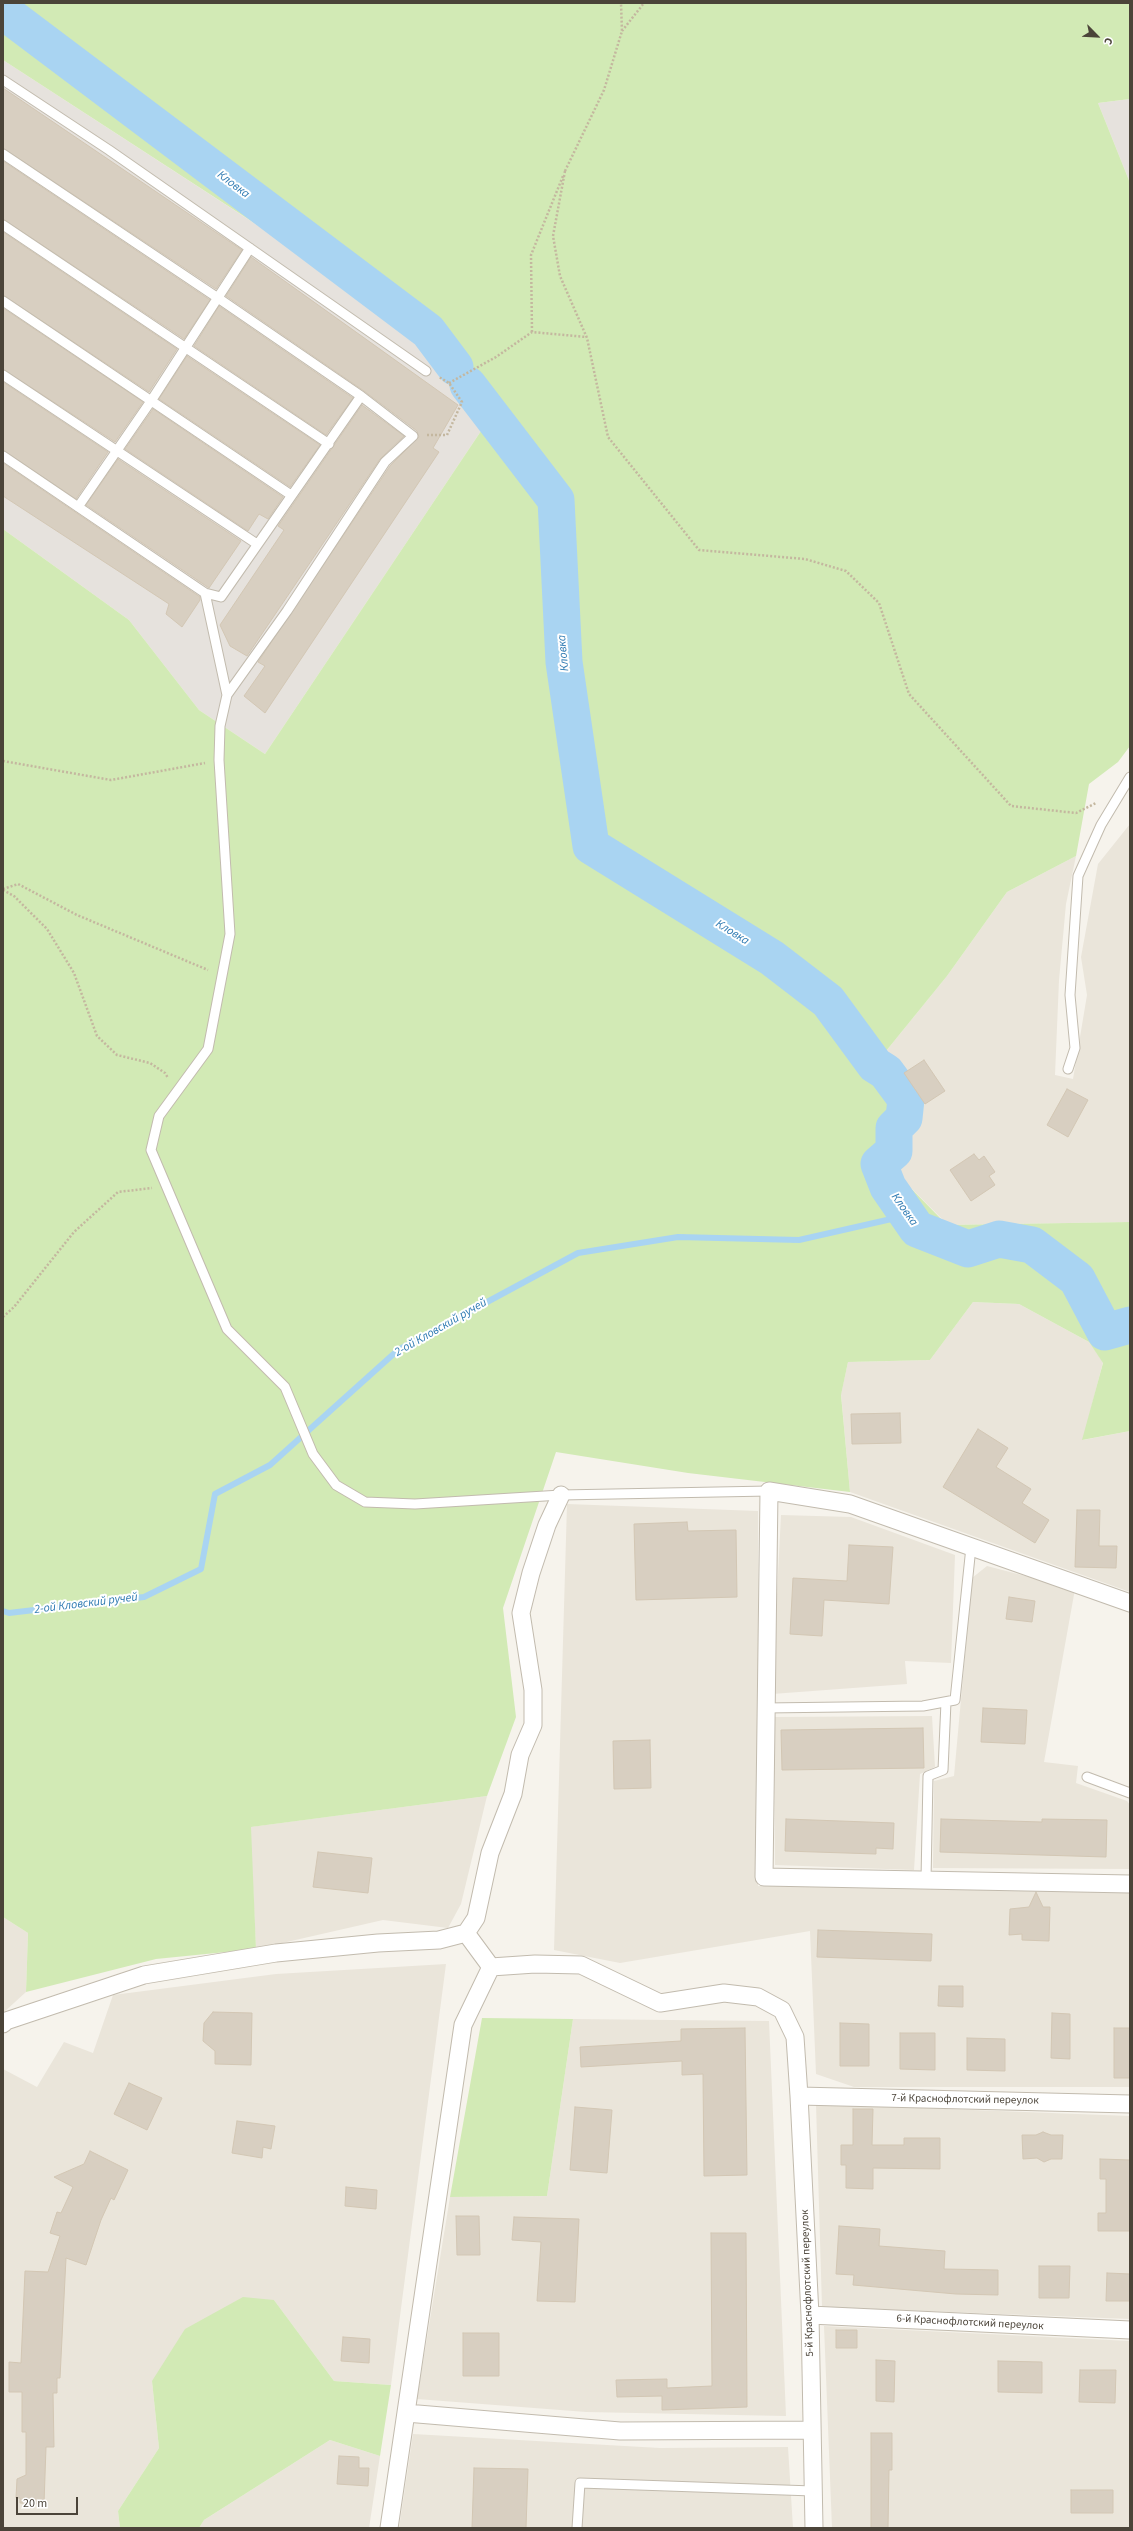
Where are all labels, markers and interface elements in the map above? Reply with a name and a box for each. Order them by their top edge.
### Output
north arrow [1077,16,1117,56]
text: С [1100,35,1117,47]
water label: Кловка [214,168,252,202]
water label: Кловка [555,634,573,672]
water label: Кловка [713,917,751,949]
water label: Кловка [888,1191,920,1229]
water label: 2-ой Кловский ручей [392,1296,490,1360]
water label: 2-ой Кловский ручей [33,1591,139,1617]
street label: 7-й Краснофлотский переулок [891,2092,1039,2108]
street label: 5-й Краснофлотский переулок [799,2209,817,2357]
street label: 6-й Краснофлотский переулок [896,2313,1044,2333]
scale bar [18,2489,80,2515]
text: 20 m [23,2495,47,2512]

